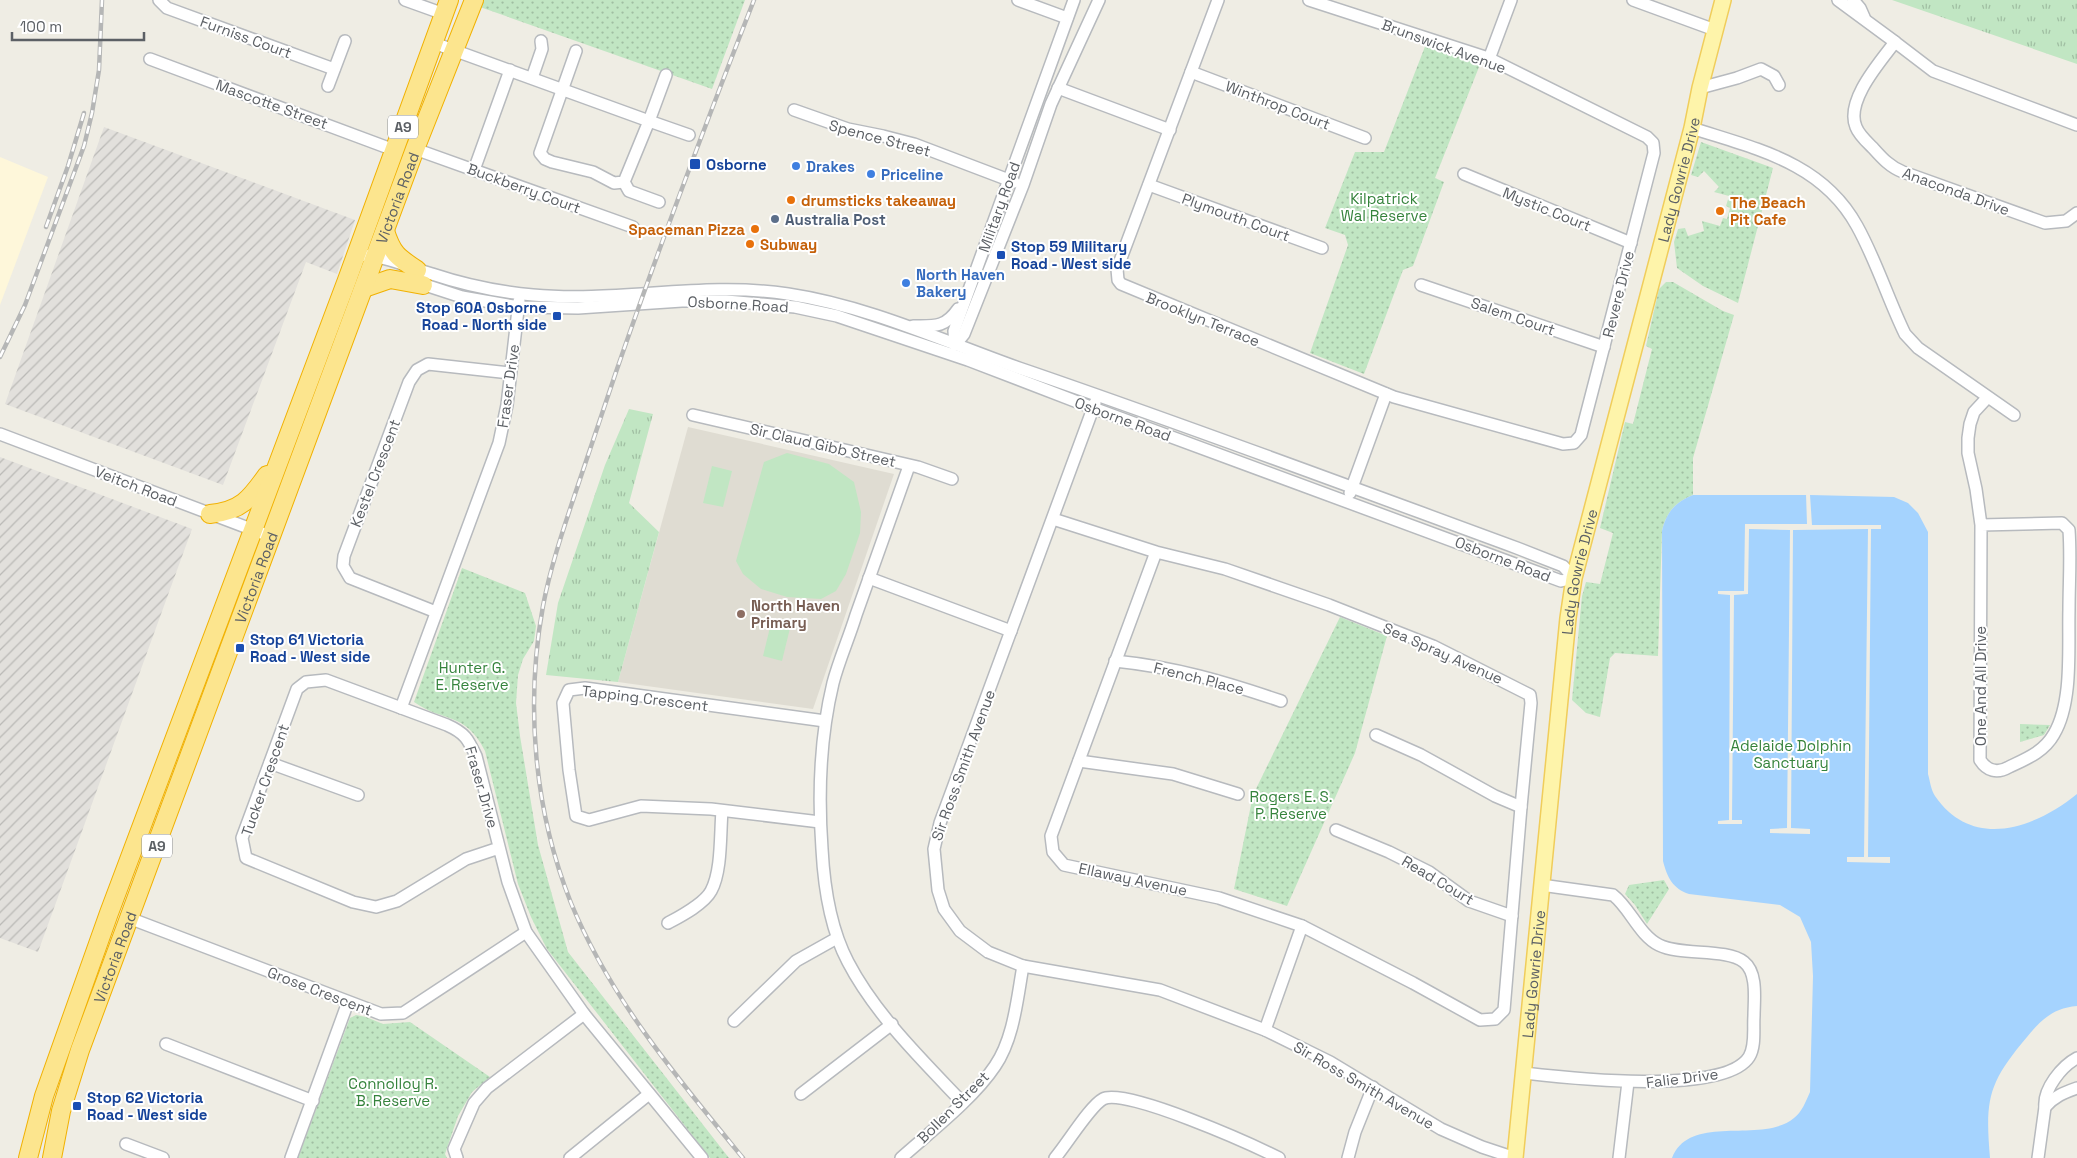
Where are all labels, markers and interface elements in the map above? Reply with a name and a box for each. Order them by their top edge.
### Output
scale bar [12,10,145,42]
street label: Furniss Court [198,12,294,62]
street label: Brunswick Avenue [1379,15,1509,77]
text: 100 m [20,17,62,36]
street label: Mascotte Street [213,75,331,133]
street label: Winthrop Court [1223,76,1333,134]
road number: A9 [388,115,418,138]
street label: Spence Street [827,115,933,161]
street label: Lady Gowrie Drive [1653,115,1703,244]
street label: Victoria Road [371,149,423,246]
place label: Osborne [706,155,767,174]
marker: Osborne [688,157,702,171]
place label: Drakes [806,157,855,176]
street label: Buckberry Court [465,159,584,217]
street label: Military Road [974,159,1024,255]
marker: Drakes [790,160,802,172]
street label: Anaconda Drive [1900,163,2012,219]
place label: Priceline [881,165,944,184]
marker: Priceline [865,168,877,180]
street label: Mystic Court [1500,183,1594,235]
street label: Plymouth Court [1179,189,1293,245]
park label: Kilpatrick Wal Reserve [1341,189,1427,225]
place label: drumsticks takeaway [801,191,956,210]
place label: The Beach Pit Cafe [1730,193,1806,229]
marker: drumsticks takeaway [785,194,797,206]
marker: The Beach Pit Cafe [1714,205,1726,217]
place label: Australia Post [785,210,886,229]
marker: Australia Post [769,213,781,225]
place label: Spaceman Pizza [629,220,745,239]
marker: Spaceman Pizza [749,223,761,235]
place label: Subway [760,235,817,254]
place label: Stop 59 Military Road - West side [1011,237,1132,273]
marker: Subway [744,238,756,250]
marker: Stop 59 Military Road - West side [995,249,1007,261]
street label: Revere Drive [1598,249,1638,339]
place label: North Haven Bakery [916,265,1005,301]
marker: North Haven Bakery [900,277,912,289]
street label: Brooklyn Terrace [1143,288,1263,351]
street label: Osborne Road [687,292,789,316]
street label: Salem Court [1468,293,1558,339]
place label: Stop 60A Osborne Road - North side [416,298,547,334]
marker: Stop 60A Osborne Road - North side [551,310,563,322]
street label: Fraser Drive [493,343,523,429]
street label: Osborne Road [1072,393,1174,445]
street label: Kestel Crescent [346,416,404,530]
street label: Sir Claud Gibb Street [748,419,898,471]
street label: Veitch Road [92,462,180,510]
street label: Lady Gowrie Drive [1557,507,1601,636]
street label: Victoria Road [230,529,281,626]
street label: Osborne Road [1452,532,1554,586]
place label: North Haven Primary [751,596,840,632]
marker: North Haven Primary [735,608,747,620]
street label: Sea Spray Avenue [1380,618,1506,688]
street label: One And All Drive [1971,626,1990,746]
place label: Stop 61 Victoria Road - West side [250,630,371,666]
marker: Stop 61 Victoria Road - West side [234,642,246,654]
park label: Hunter G. E. Reserve [435,658,509,694]
street label: French Place [1152,658,1246,698]
street label: Tapping Crescent [581,681,709,715]
street label: Sir Ross Smith Avenue [927,687,999,843]
street label: Tucker Crescent [237,721,293,839]
park label: Adelaide Dolphin Sanctuary [1731,736,1851,772]
street label: Fraser Drive [461,744,503,830]
park label: Rogers E. S. P. Reserve [1249,787,1333,823]
road number: A9 [142,834,172,858]
street label: Read Court [1398,851,1478,909]
street label: Ellaway Avenue [1077,858,1189,900]
street label: Victoria Road [89,909,140,1005]
street label: Lady Gowrie Drive [1517,909,1549,1039]
street label: Grose Crescent [265,962,375,1020]
street label: Sir Ross Smith Avenue [1290,1037,1438,1133]
street label: Falie Drive [1645,1064,1719,1092]
street label: Bollen Street [913,1067,993,1147]
park label: Connolloy R. B. Reserve [348,1074,438,1110]
place label: Stop 62 Victoria Road - West side [87,1088,208,1124]
marker: Stop 62 Victoria Road - West side [71,1100,83,1112]

